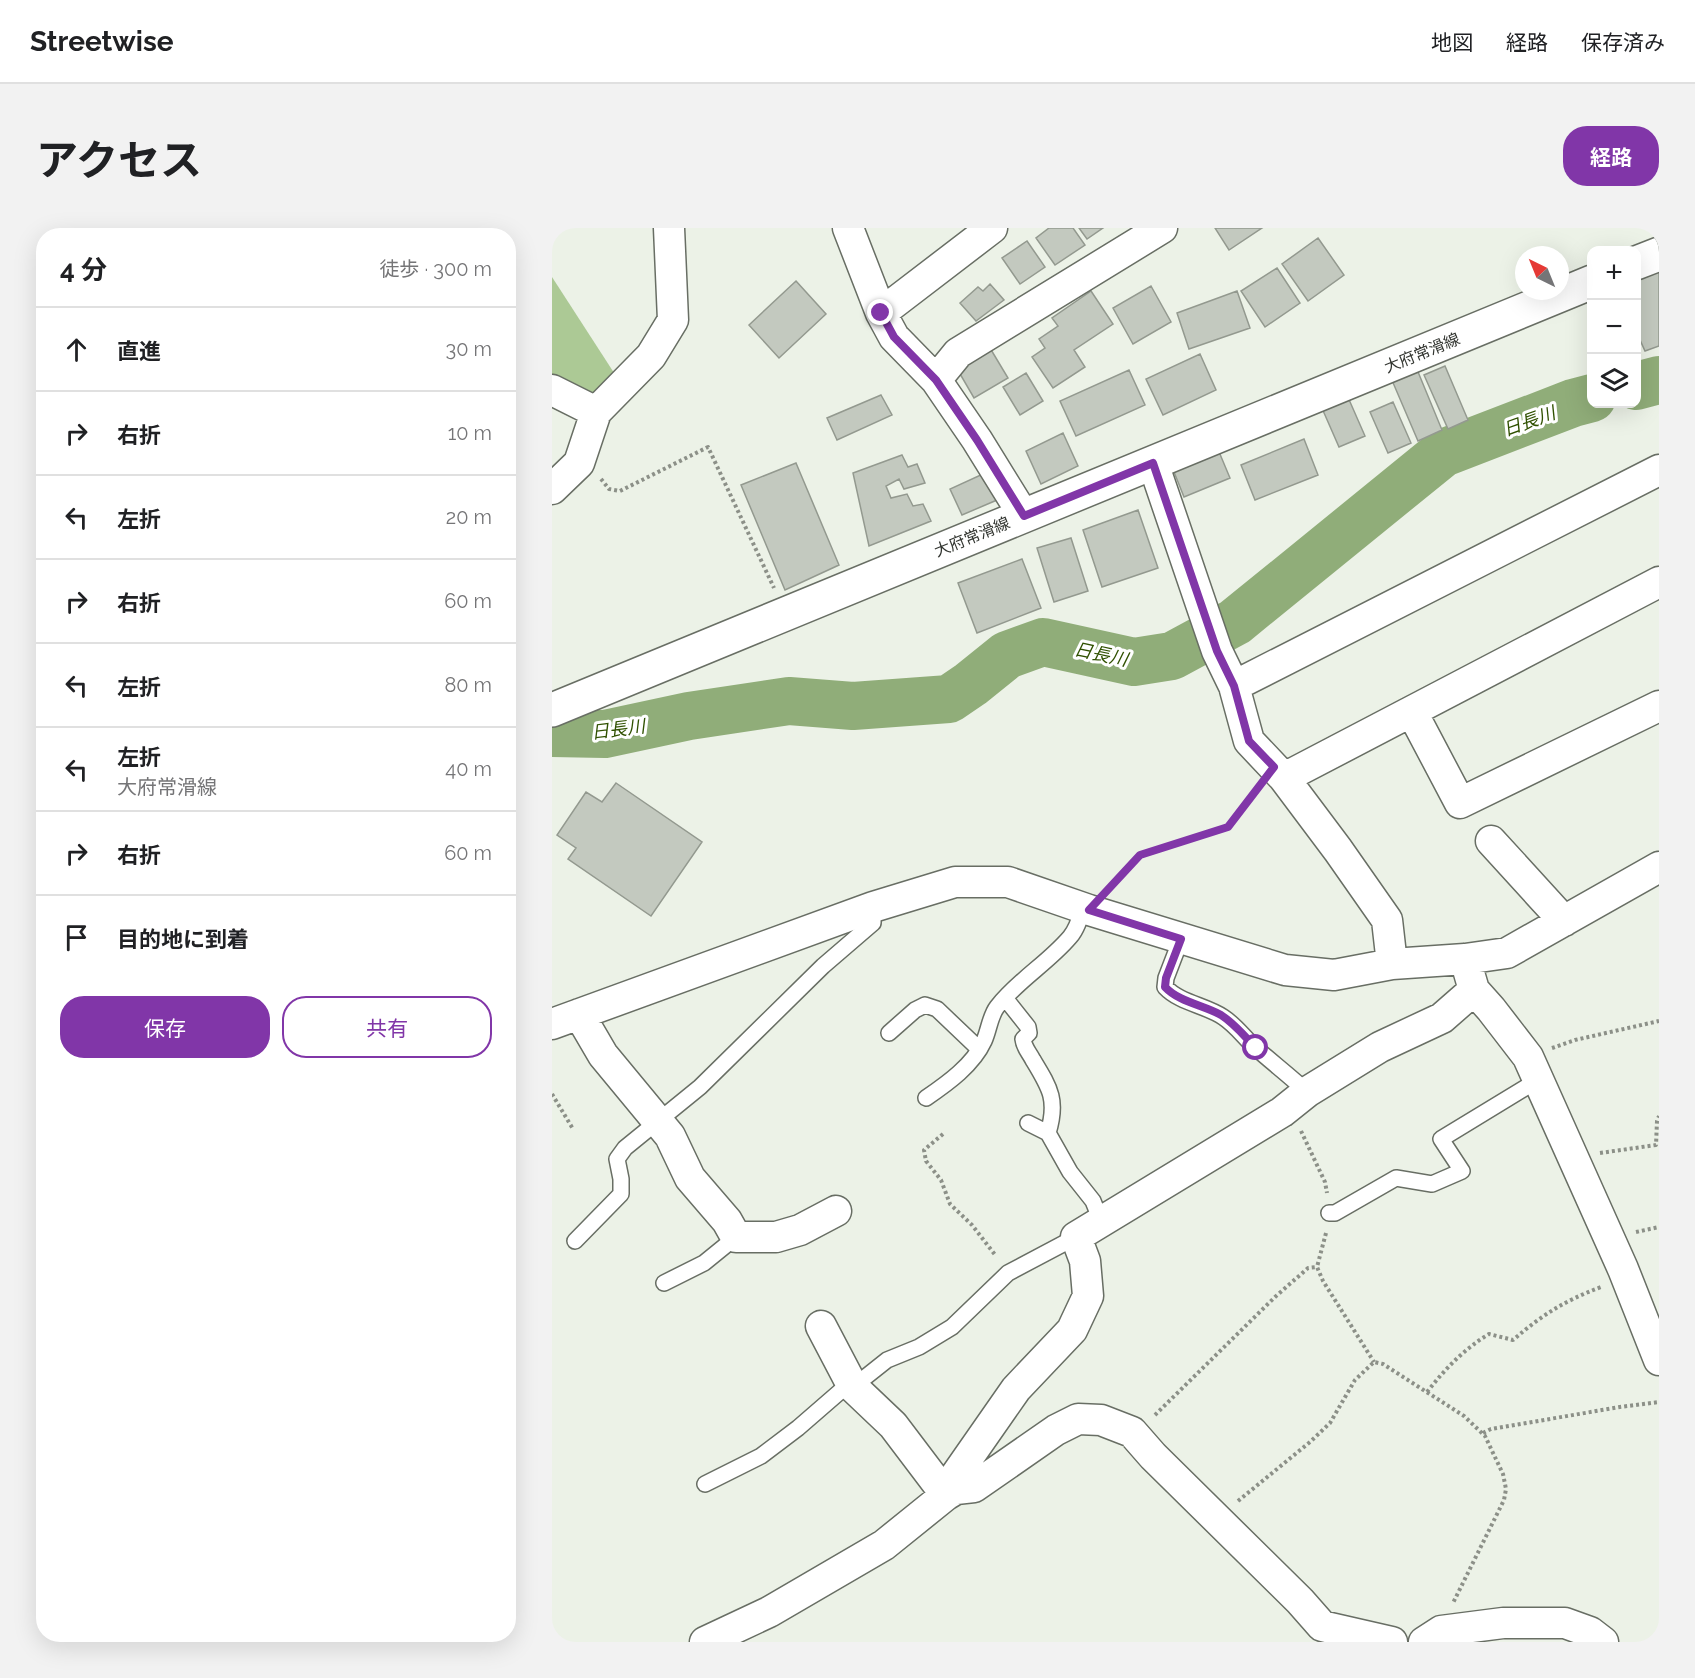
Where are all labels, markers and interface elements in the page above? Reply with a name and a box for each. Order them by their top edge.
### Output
text: Streetwise [30,25,174,58]
text: 地図 [1431,30,1473,55]
text: 経路 [1506,30,1548,55]
text: 保存済み [1581,30,1665,55]
button: 経路 [1563,126,1659,186]
text: アクセス [36,136,202,185]
north arrow [1515,246,1569,300]
map controls [1587,246,1641,408]
button: + [1587,246,1641,300]
text: 4 分 [60,255,107,285]
text: 徒歩 · 300 m [379,257,492,281]
route end [867,299,893,325]
button: − [1587,300,1641,354]
street label: 大府常滑線 [1381,329,1463,377]
icon: ahead [60,333,93,366]
text: 30 m [446,337,492,361]
text: 直進 [117,338,161,364]
button: layers [1587,354,1641,408]
water label: 日長川 [1500,401,1560,440]
icon: right [60,417,93,450]
text: 10 m [448,421,492,445]
text: 右折 [117,422,161,448]
icon: left [60,501,93,534]
text: 20 m [446,505,492,529]
text: 左折 [117,506,161,532]
street label: 大府常滑線 [931,513,1013,561]
icon: right [60,585,93,618]
text: 60 m [444,589,492,613]
text: 右折 [117,590,161,616]
water label: 日長川 [1072,638,1132,670]
icon: left [60,669,93,702]
text: 80 m [444,673,492,697]
text: 左折 [117,674,161,700]
water label: 日長川 [590,715,648,743]
text: 左折 [117,744,161,770]
icon: left [60,753,93,786]
text: 40 m [445,757,492,781]
text: 大府常滑線 [117,775,217,799]
icon: right [60,837,93,870]
text: 60 m [444,841,492,865]
text: 右折 [117,842,161,868]
icon: arrive [60,921,93,954]
text: 目的地に到着 [117,926,249,952]
button: 保存 [60,996,270,1058]
button: 共有 [282,996,492,1058]
route start [1242,1034,1268,1060]

